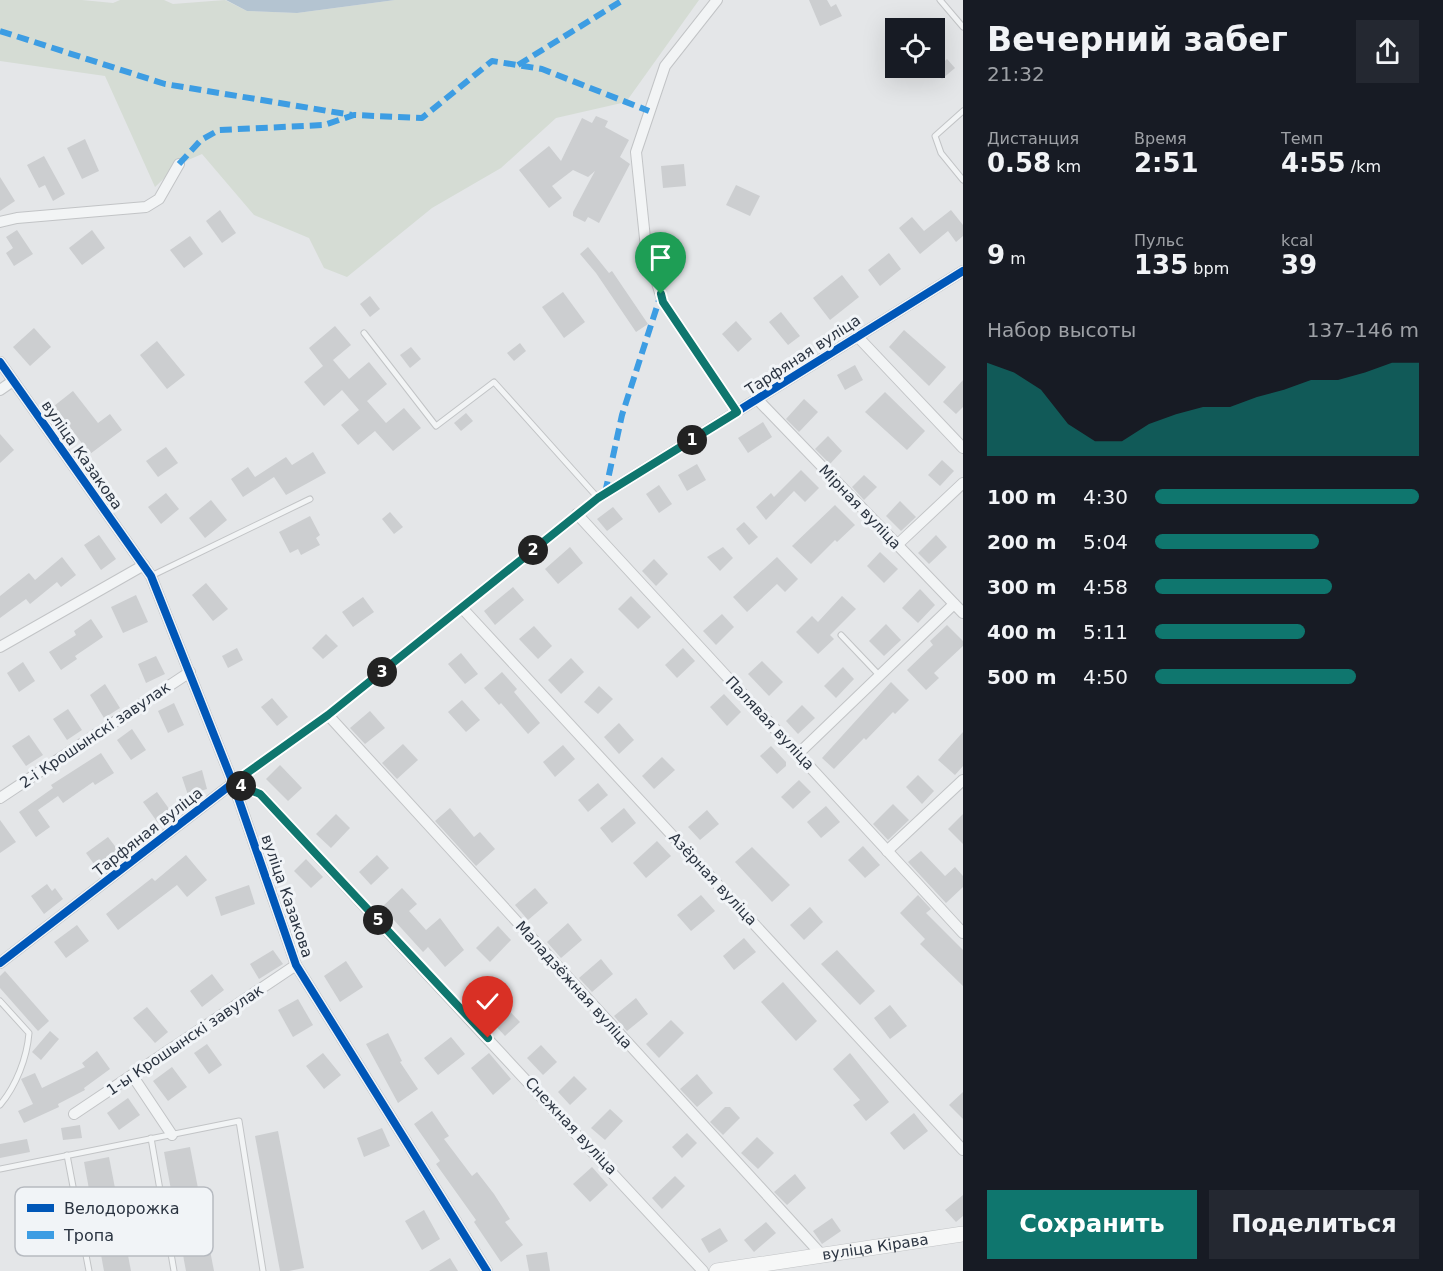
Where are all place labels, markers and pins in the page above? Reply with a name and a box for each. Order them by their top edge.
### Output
pin [635,232,686,294]
pin: 1 [677,425,707,455]
pin: 2 [518,535,548,565]
pin: 3 [367,657,397,687]
pin: 4 [226,771,256,801]
pin: 5 [363,905,393,935]
pin [462,976,513,1038]

